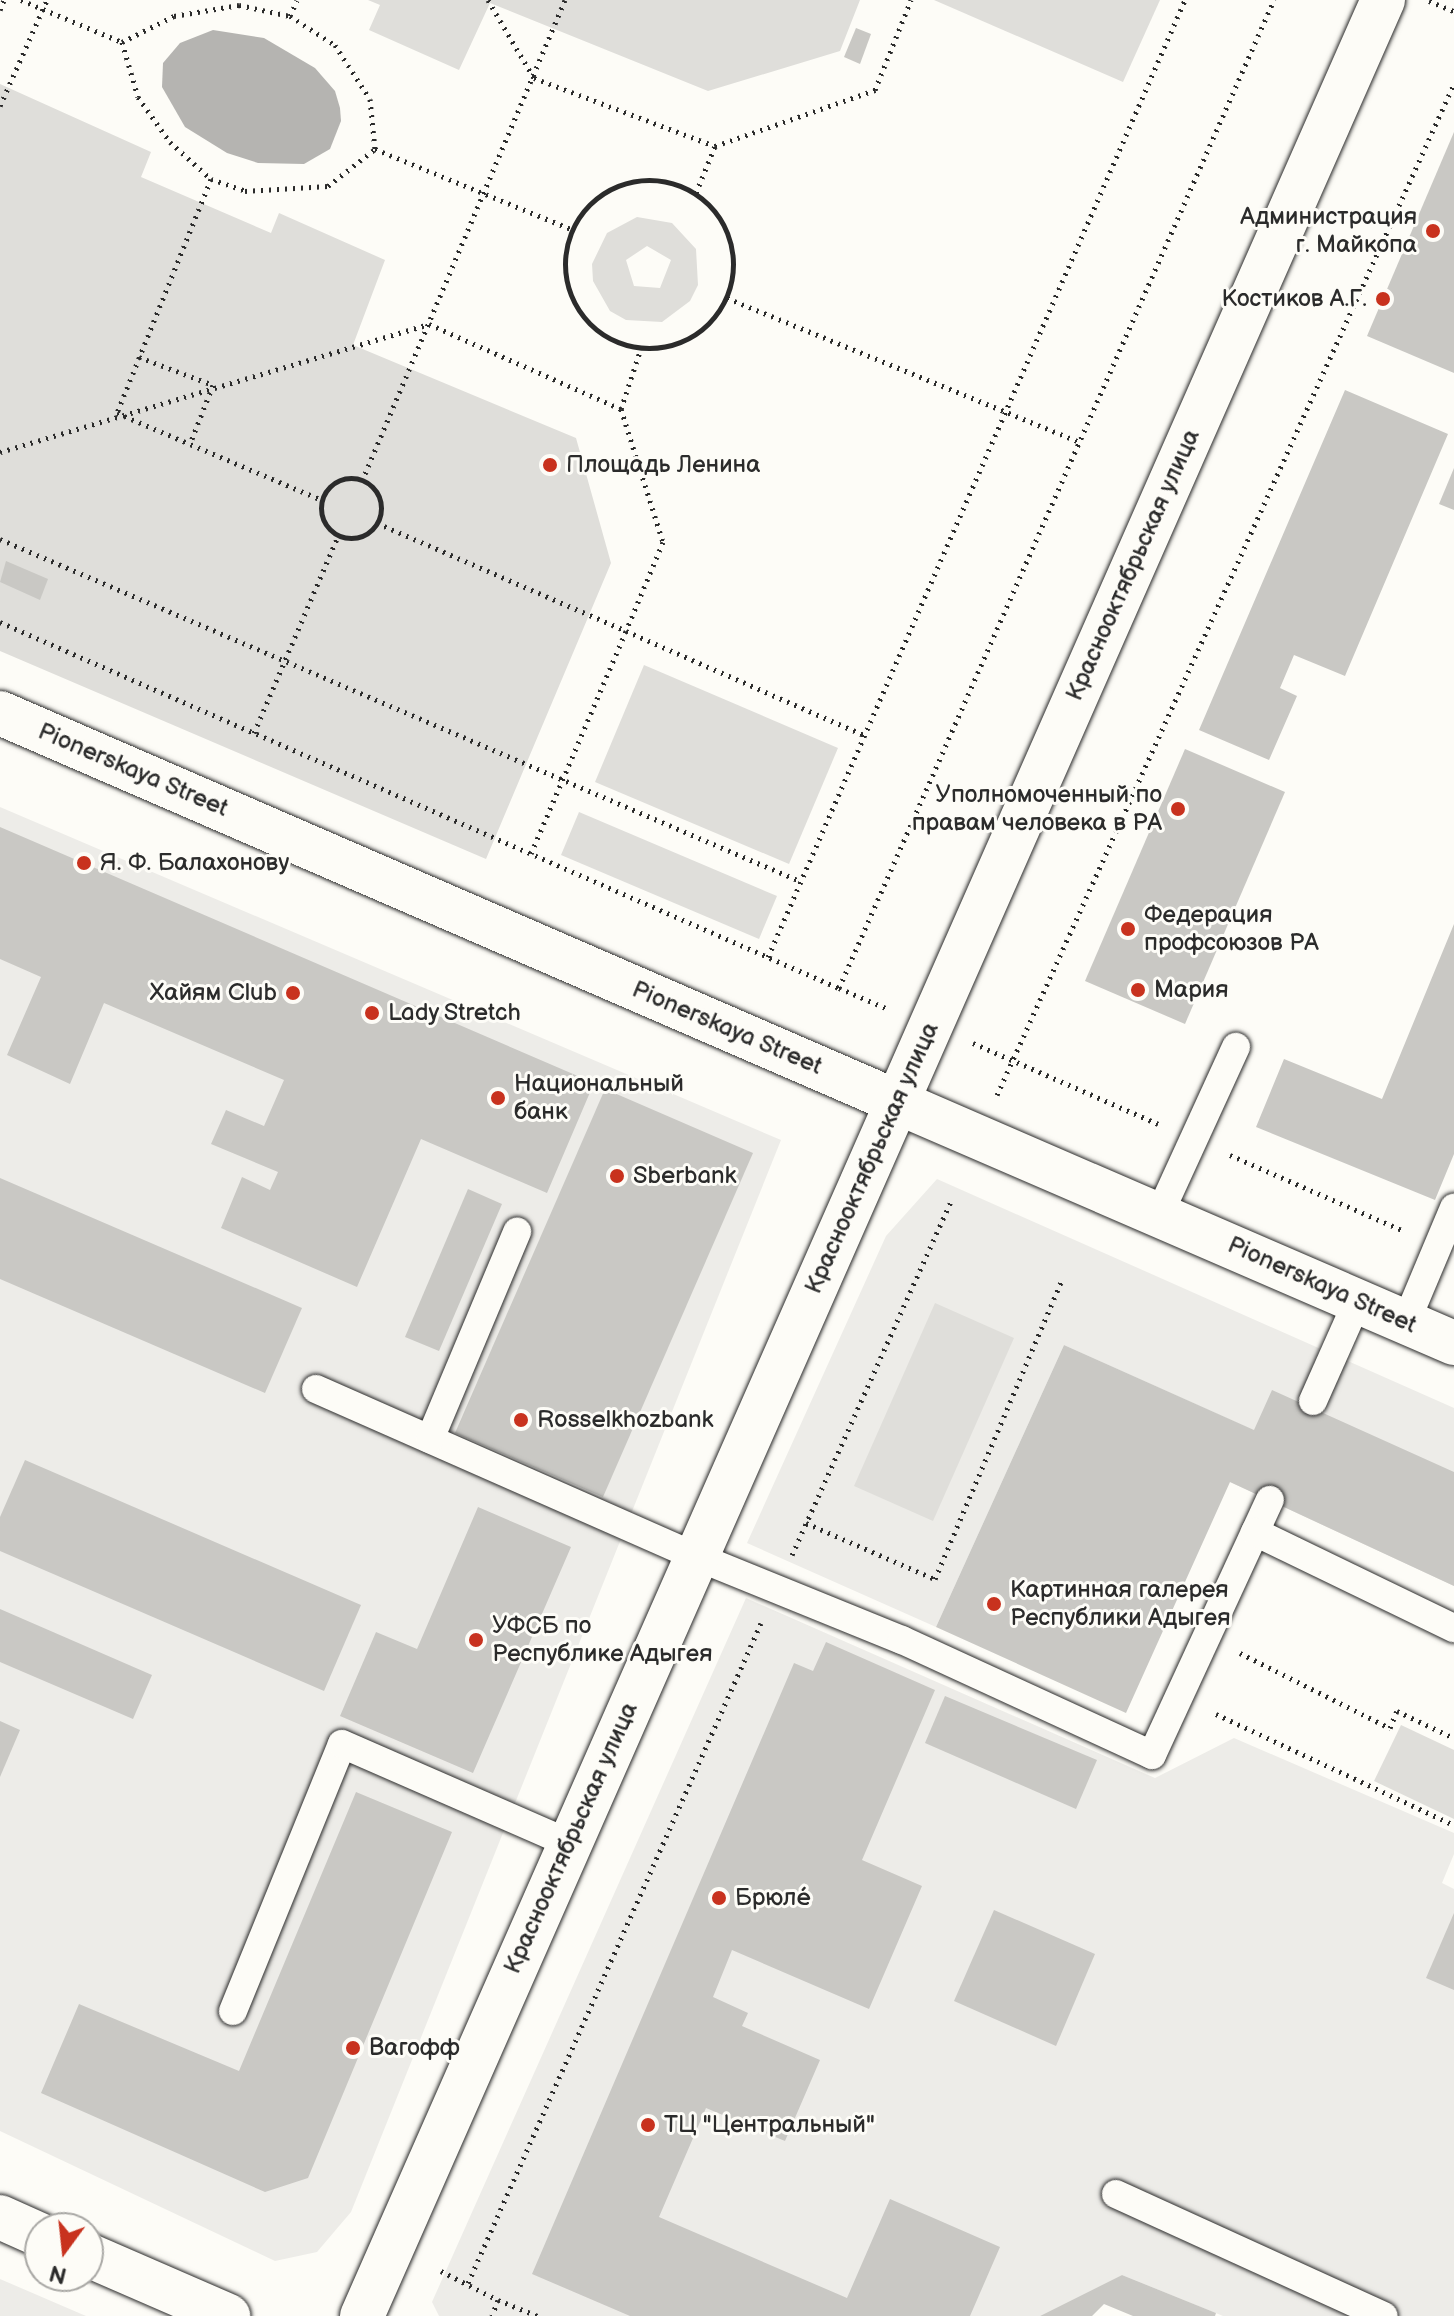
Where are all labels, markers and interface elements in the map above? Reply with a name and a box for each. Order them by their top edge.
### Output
place label: Администрация г. Майкопа [1240,203,1417,259]
marker: Администрация г. Майкопа [1424,222,1442,240]
place label: Костиков А.Г. [1222,285,1367,313]
marker: Костиков А.Г. [1374,290,1392,308]
street label: Краснооктябрьская улица [1060,425,1206,705]
place label: Площадь Ленина [566,451,760,479]
marker: Площадь Ленина [541,456,559,474]
street label: Pionerskaya Street [34,717,232,823]
place label: Уполномоченный по правам человека в РА [912,781,1162,837]
marker: Уполномоченный по правам человека в РА [1169,800,1187,818]
place label: Я. Ф. Балахонову [100,849,289,877]
marker: Я. Ф. Балахонову [75,854,93,872]
place label: Федерация профсоюзов РА [1144,901,1319,957]
marker: Федерация профсоюзов РА [1119,920,1137,938]
street label: Pionerskaya Street [628,975,826,1081]
place label: Мария [1154,976,1228,1004]
place label: Хайям Club [150,979,277,1007]
marker: Мария [1129,981,1147,999]
marker: Хайям Club [284,984,302,1002]
place label: Lady Stretch [388,999,523,1027]
marker: Lady Stretch [363,1004,381,1022]
street label: Краснооктябрьская улица [799,1018,945,1298]
place label: Национальный банк [514,1070,684,1126]
marker: Национальный банк [489,1089,507,1107]
place label: Sberbank [633,1162,736,1190]
marker: Sberbank [608,1167,626,1185]
street label: Pionerskaya Street [1223,1230,1421,1340]
place label: Rosselkhozbank [537,1406,713,1434]
marker: Rosselkhozbank [512,1411,530,1429]
place label: Картинная галерея Республики Адыгея [1010,1576,1231,1632]
marker: Картинная галерея Республики Адыгея [985,1595,1003,1613]
place label: УФСБ по Республике Адыгея [492,1612,713,1668]
marker: УФСБ по Республике Адыгея [467,1631,485,1649]
street label: Краснооктябрьская улица [498,1698,644,1978]
place label: Брюлé [735,1884,811,1912]
marker: Брюлé [710,1889,728,1907]
place label: Вагофф [369,2034,460,2062]
marker: Вагофф [344,2039,362,2057]
place label: ТЦ "Центральный" [664,2111,875,2139]
marker: ТЦ "Центральный" [639,2116,657,2134]
north arrow [24,2212,104,2292]
text: N [47,2259,70,2289]

